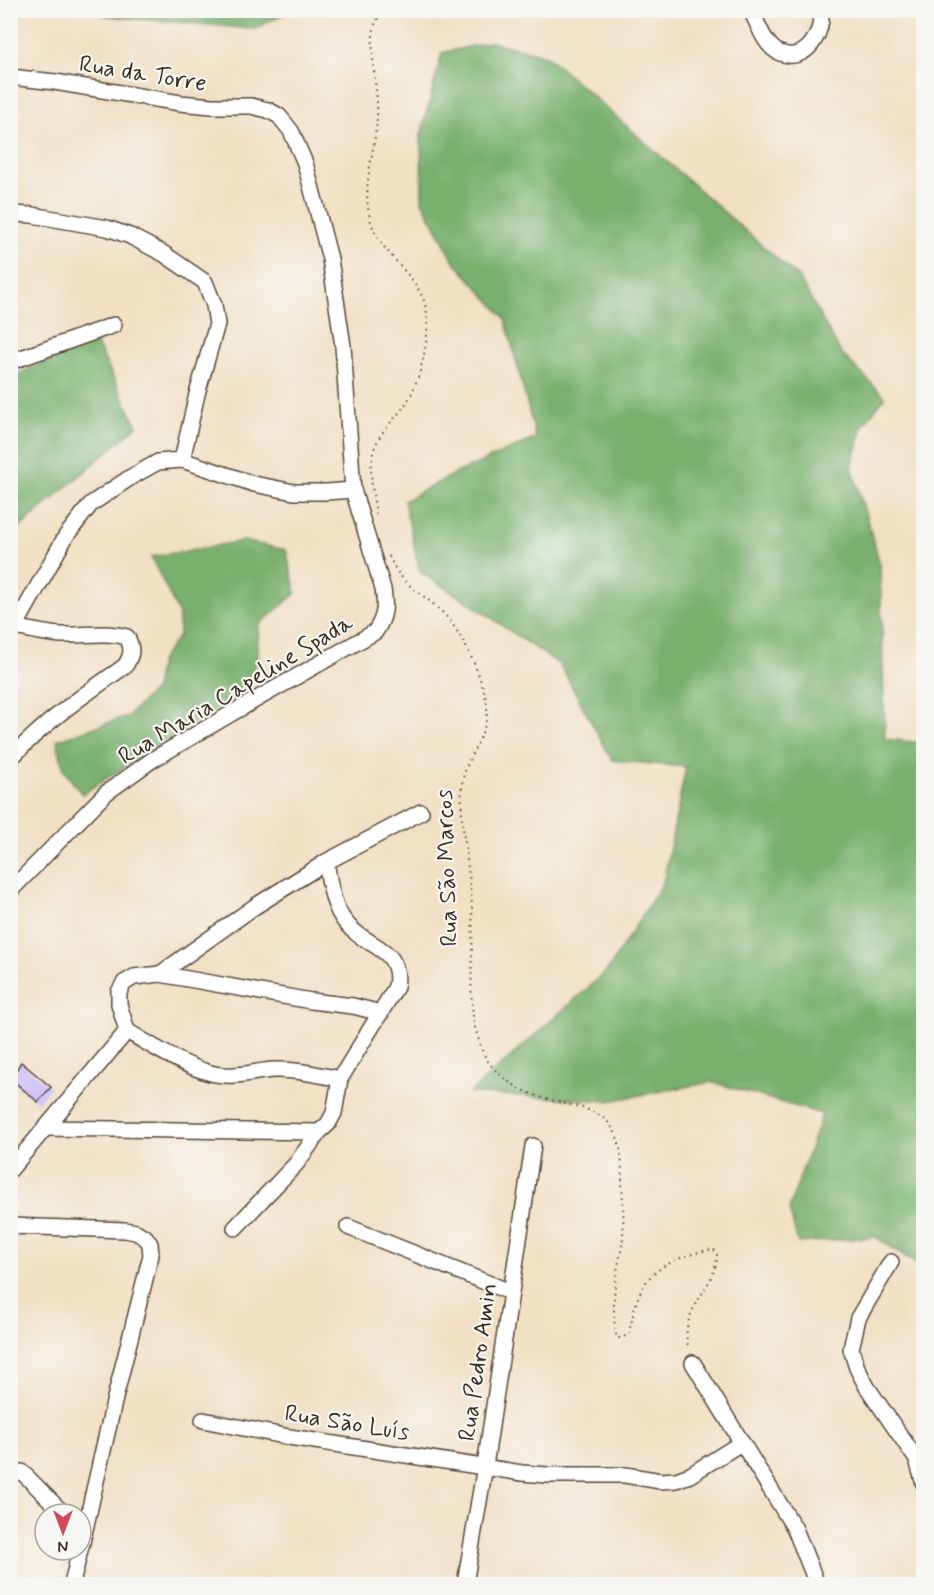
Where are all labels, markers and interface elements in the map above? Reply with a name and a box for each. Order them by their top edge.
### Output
street label: Rua da Torre [77,49,209,100]
street label: Rua Maria Capeline Spada [113,608,359,773]
street label: Rua São Marcos [429,788,466,947]
street label: Rua Pedro Amin [452,1281,505,1443]
street label: Rua São Luís [282,1398,412,1449]
north arrow [33,1502,93,1562]
text: N [58,1535,68,1556]

